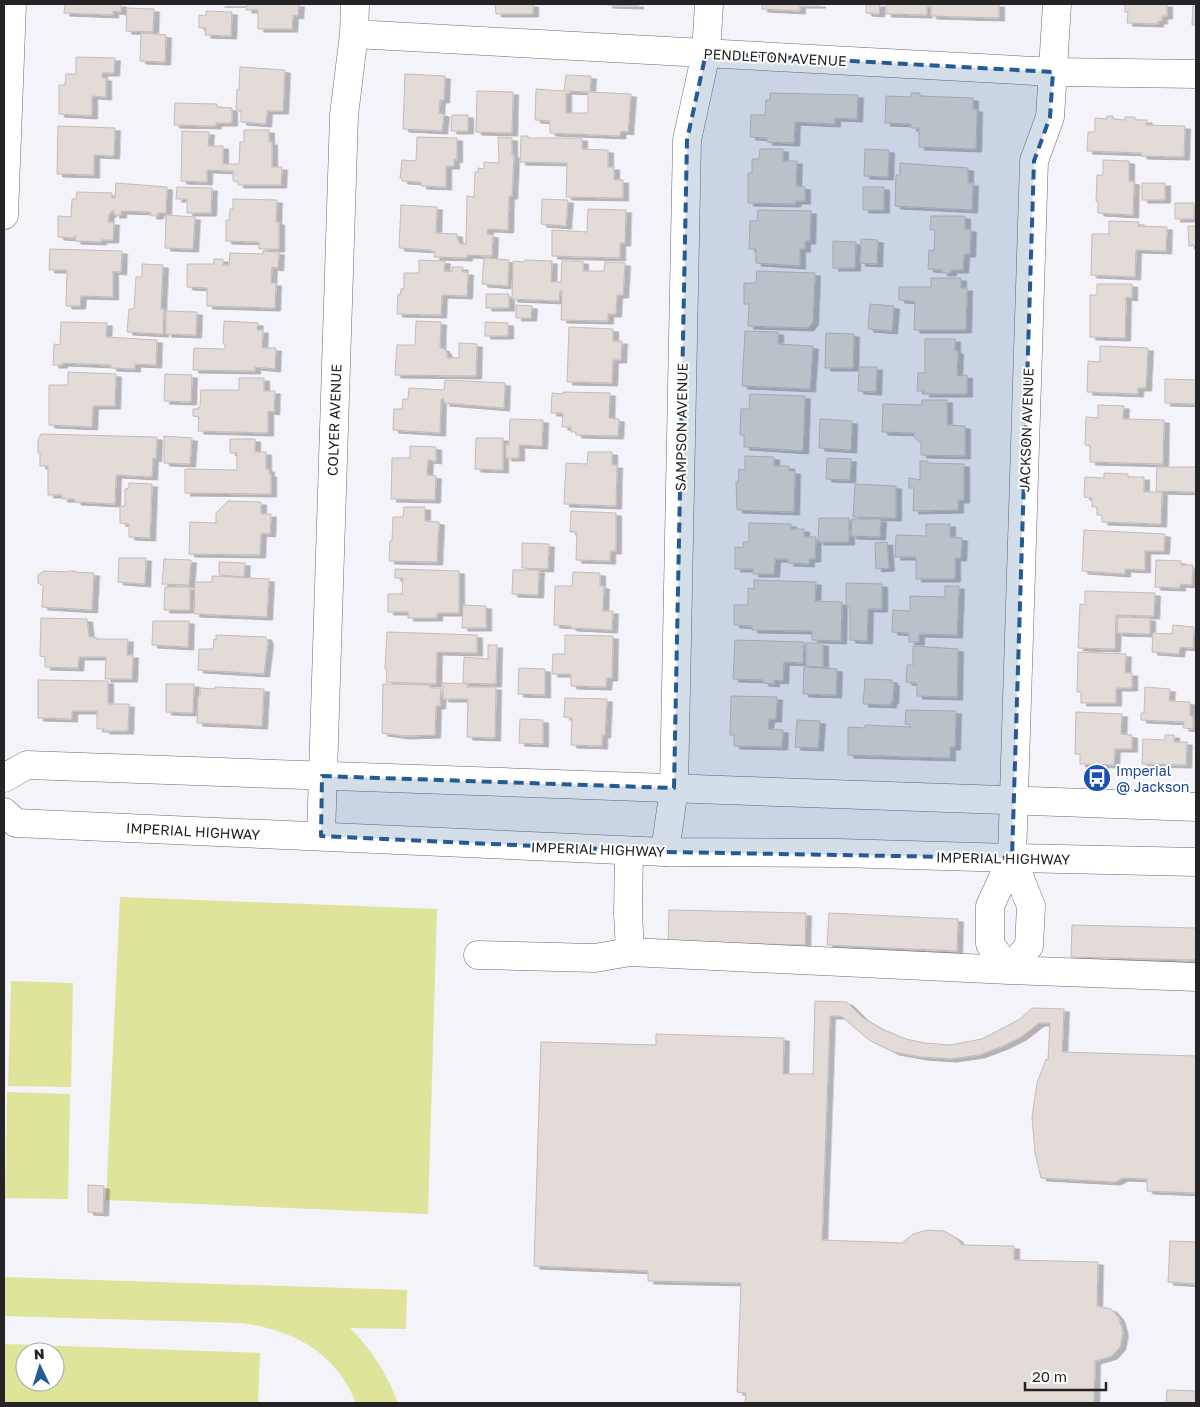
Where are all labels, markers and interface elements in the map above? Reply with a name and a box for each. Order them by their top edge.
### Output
street label: PENDLETON AVENUE [703,45,847,69]
street label: SAMPSON AVENUE [671,363,691,491]
street label: COLYER AVENUE [324,364,344,476]
street label: JACKSON AVENUE [1015,368,1037,492]
place label: Imperial @ Jackson [1116,762,1189,795]
bus stop icon: Imperial @ Jackson [1082,763,1112,793]
street label: IMPERIAL HIGHWAY [126,819,260,843]
street label: IMPERIAL HIGHWAY [531,838,665,860]
street label: IMPERIAL HIGHWAY [936,848,1070,868]
north arrow [15,1342,65,1392]
text: N [33,1345,45,1362]
scale bar [1025,1360,1106,1392]
text: 20 m [1032,1367,1067,1385]

